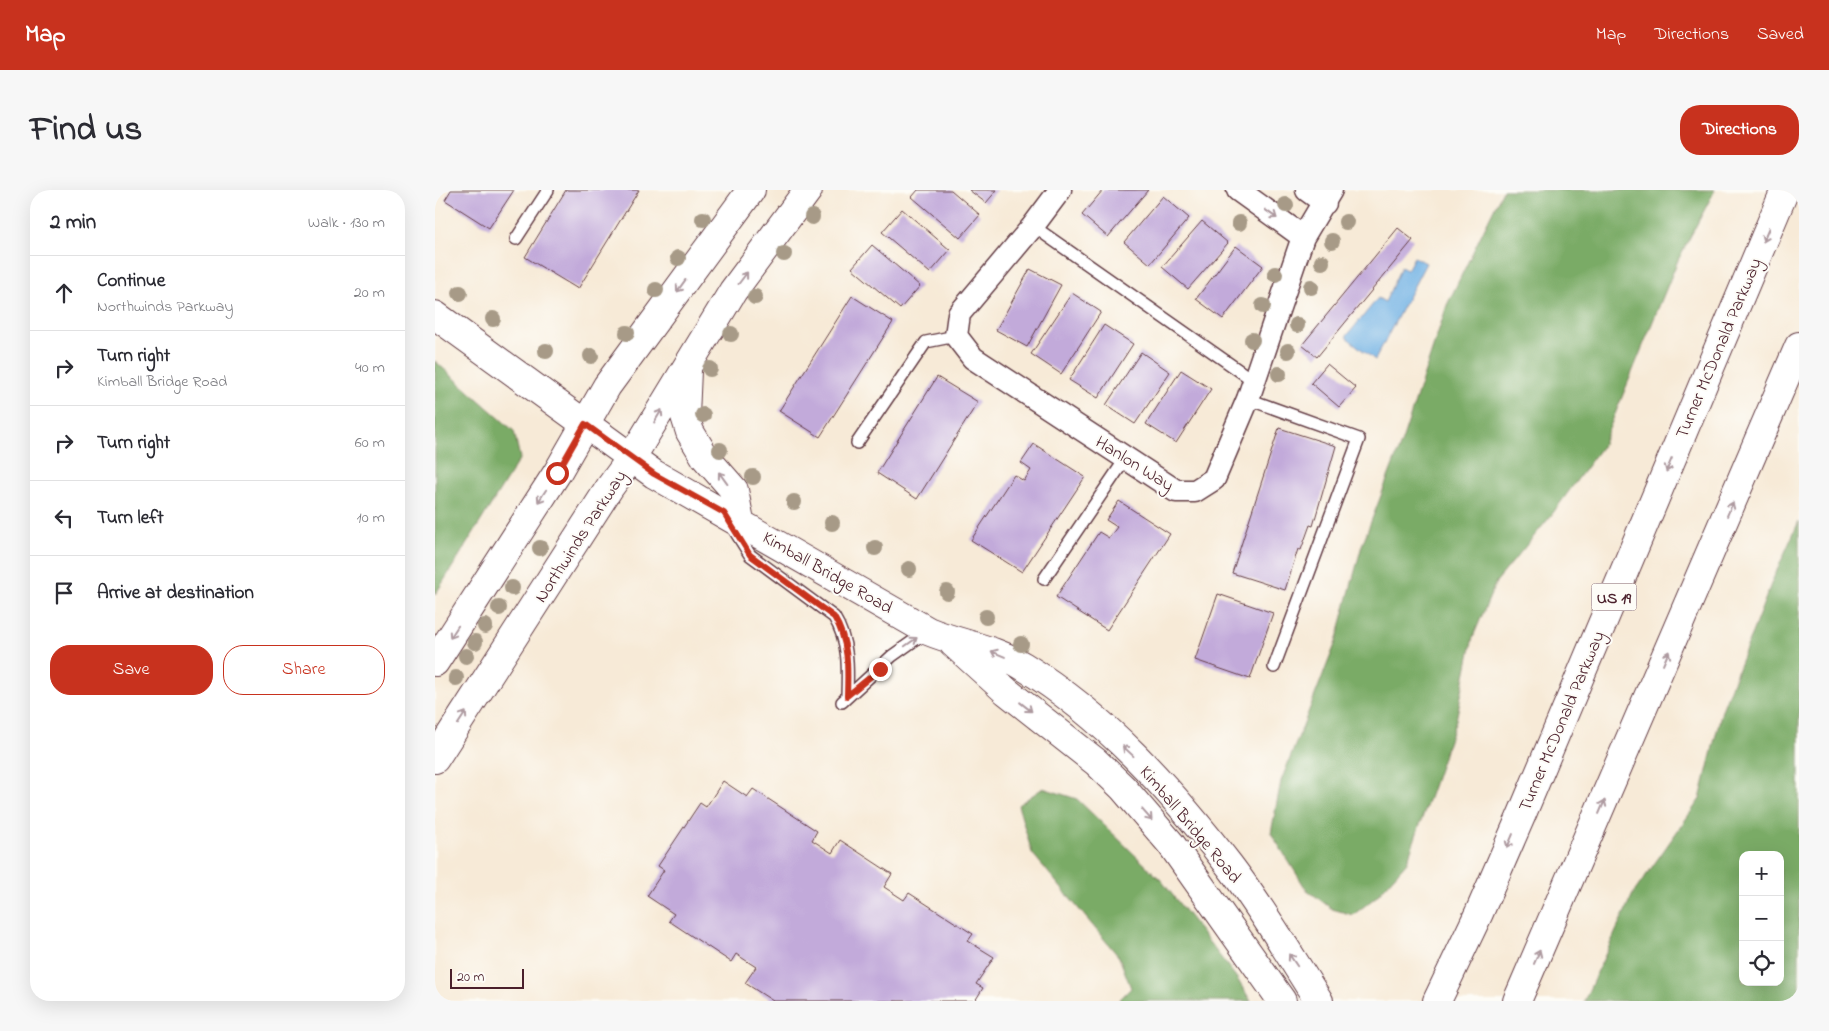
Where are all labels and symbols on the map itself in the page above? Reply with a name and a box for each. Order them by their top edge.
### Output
one-way arrow [1264,209,1278,219]
one-way arrow [1761,227,1770,242]
street label: Turner McDonald Parkway [1670,254,1770,443]
one-way arrow [738,271,748,285]
one-way arrow [675,279,686,292]
one-way arrow [653,410,663,424]
street label: Hanlon Way [1090,430,1178,499]
one-way arrow [1663,457,1673,472]
route start [546,462,569,485]
street label: Northwinds Parkway [529,466,634,609]
one-way arrow [718,471,728,485]
one-way arrow [537,488,547,502]
one-way arrow [1725,502,1735,517]
street label: Kimball Bridge Road [757,526,897,623]
road number: US 19 [1591,584,1637,611]
one-way arrow [449,625,459,639]
street label: Turner McDonald Parkway [1513,627,1613,816]
one-way arrow [904,637,918,647]
one-way arrow [991,649,1006,658]
one-way arrow [1661,651,1671,666]
route end [869,658,892,681]
one-way arrow [1020,701,1033,712]
one-way arrow [456,711,467,725]
one-way arrow [1121,745,1134,757]
street label: Kimball Bridge Road [1132,761,1247,890]
one-way arrow [1597,800,1607,815]
one-way arrow [1141,809,1152,822]
one-way arrow [1505,833,1515,848]
one-way arrow [1533,950,1543,965]
one-way arrow [1287,954,1297,968]
scale bar [450,966,524,989]

